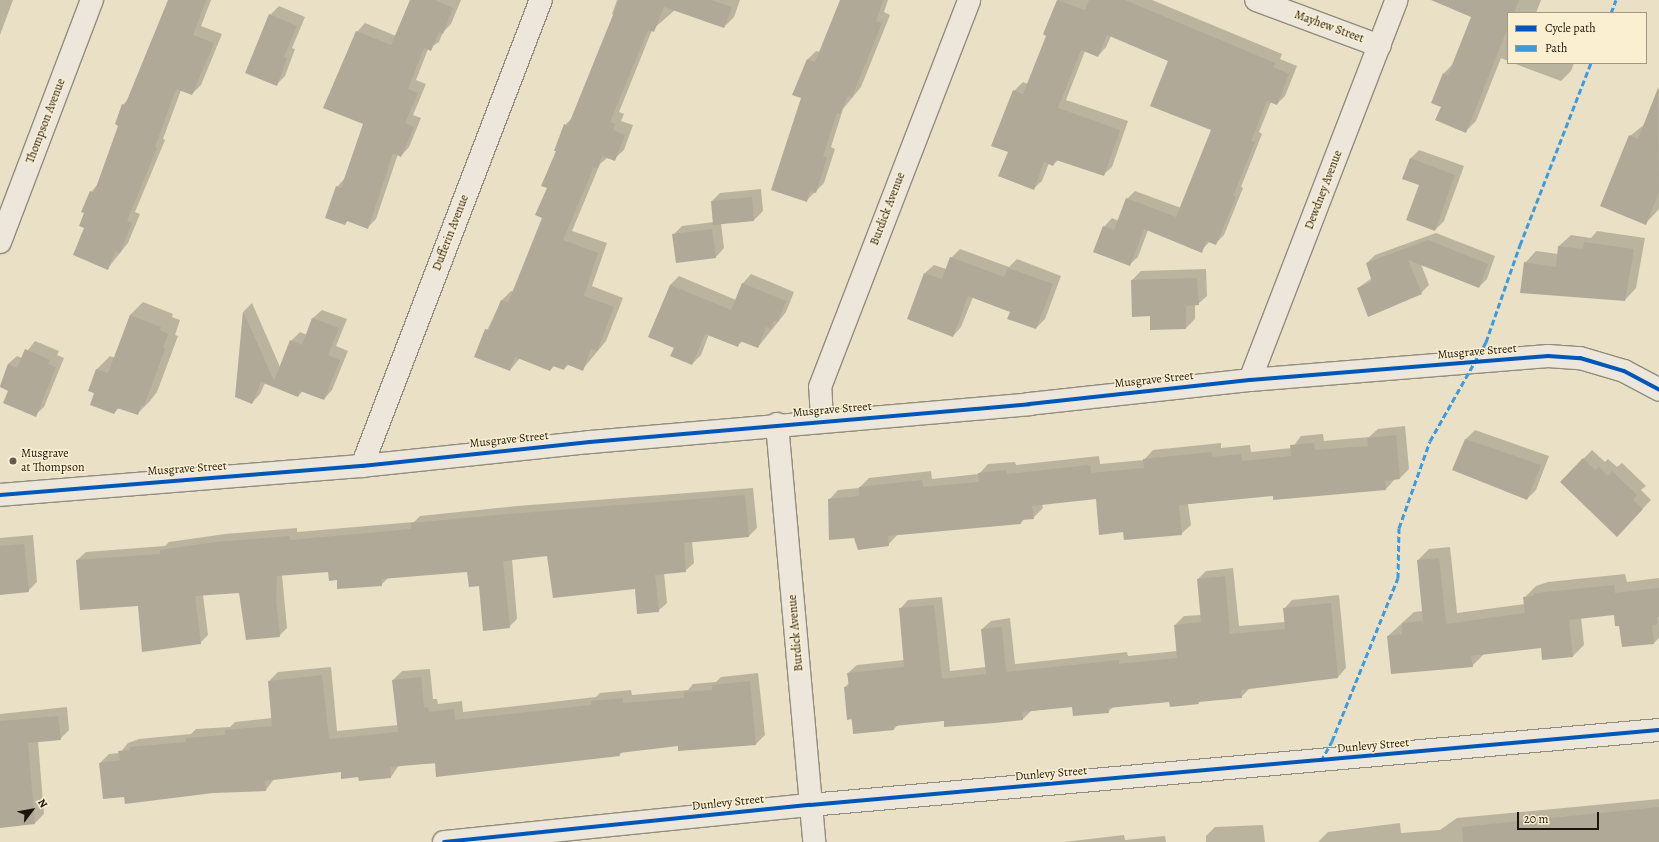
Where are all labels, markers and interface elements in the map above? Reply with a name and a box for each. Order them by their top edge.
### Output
street label: Mayhew Street [1292,8,1366,46]
legend [1507,12,1647,64]
text: Cycle path [1545,20,1596,36]
text: Path [1545,40,1567,56]
street label: Thompson Avenue [23,77,69,165]
street label: Dewdney Avenue [1302,148,1346,232]
street label: Burdick Avenue [867,170,909,248]
street label: Dufferin Avenue [430,193,472,273]
street label: Musgrave Street [1437,341,1517,363]
street label: Musgrave Street [1114,369,1194,391]
street label: Musgrave Street [792,399,872,421]
street label: Musgrave Street [469,429,549,451]
place label: Musgrave at Thompson [21,447,84,475]
marker: Musgrave at Thompson [8,456,18,466]
street label: Musgrave Street [147,459,227,479]
street label: Burdick Avenue [785,594,807,672]
street label: Dunlevy Street [1336,736,1410,756]
street label: Dunlevy Street [1014,764,1088,784]
north arrow [12,790,52,830]
street label: Dunlevy Street [691,792,765,814]
text: N [34,796,51,811]
scale bar [1519,804,1601,830]
text: 20 m [1524,811,1548,827]

